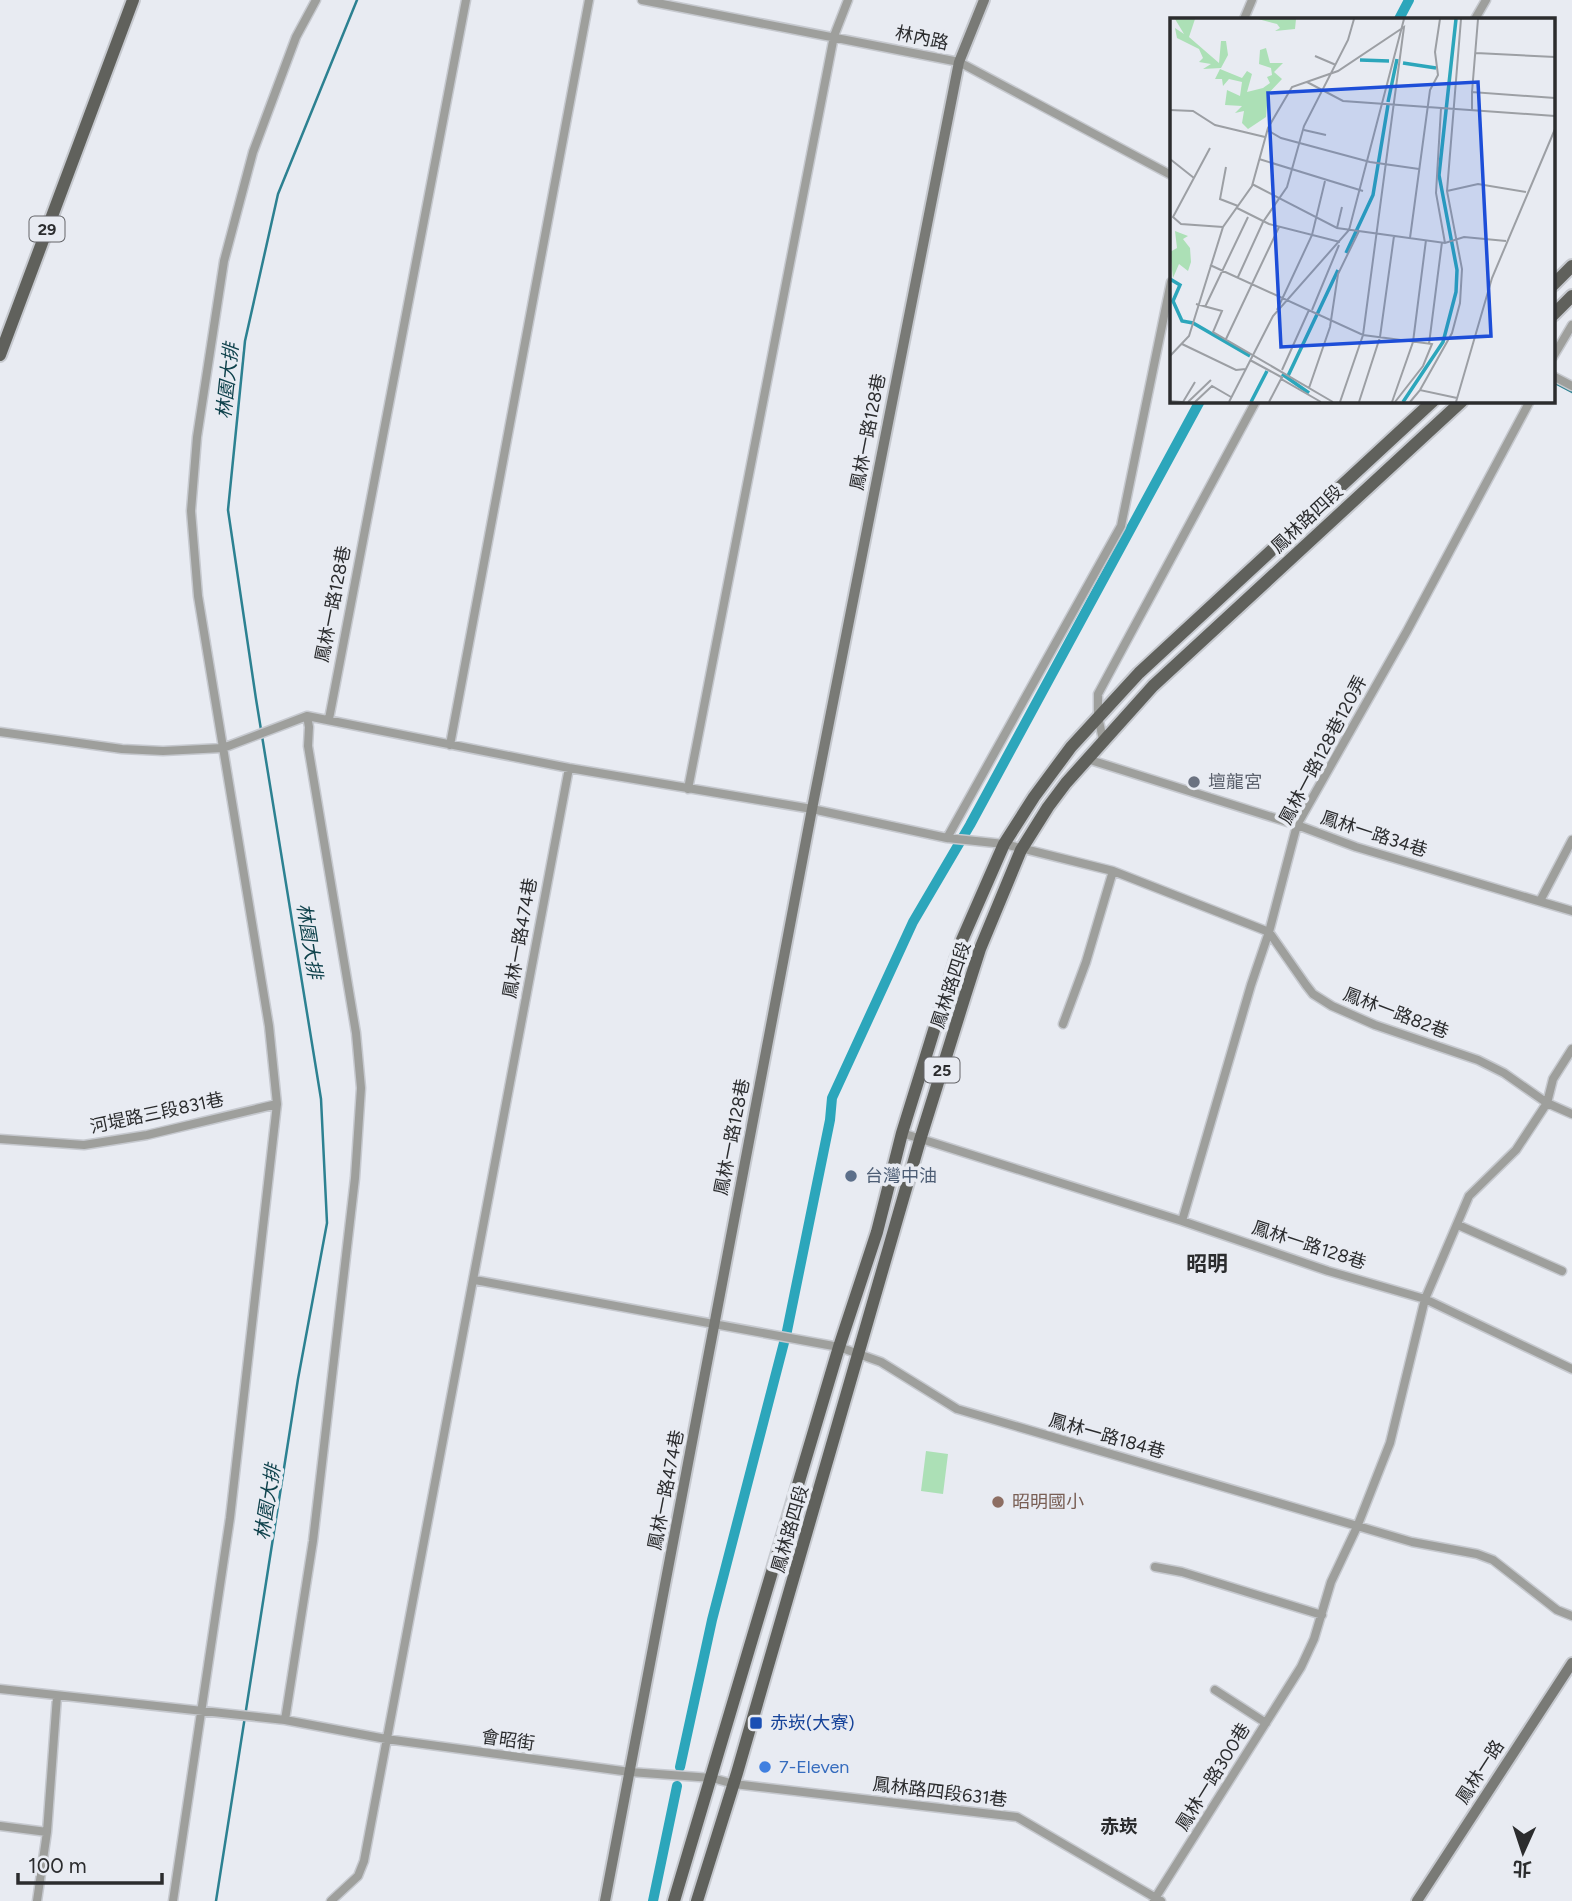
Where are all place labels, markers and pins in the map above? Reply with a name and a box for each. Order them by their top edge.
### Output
place label: 壇龍宮 [1208,771,1262,793]
marker: 壇龍宮 [1186,774,1202,790]
place label: 台灣中油 [865,1165,937,1187]
marker: 台灣中油 [843,1168,859,1184]
place label: 昭明國小 [1012,1491,1084,1513]
marker: 昭明國小 [990,1494,1006,1510]
place label: 赤崁(大寮) [770,1712,855,1734]
marker: 赤崁(大寮) [748,1715,764,1731]
place label: 7-Eleven [779,1756,849,1778]
marker: 7-Eleven [757,1759,773,1775]

